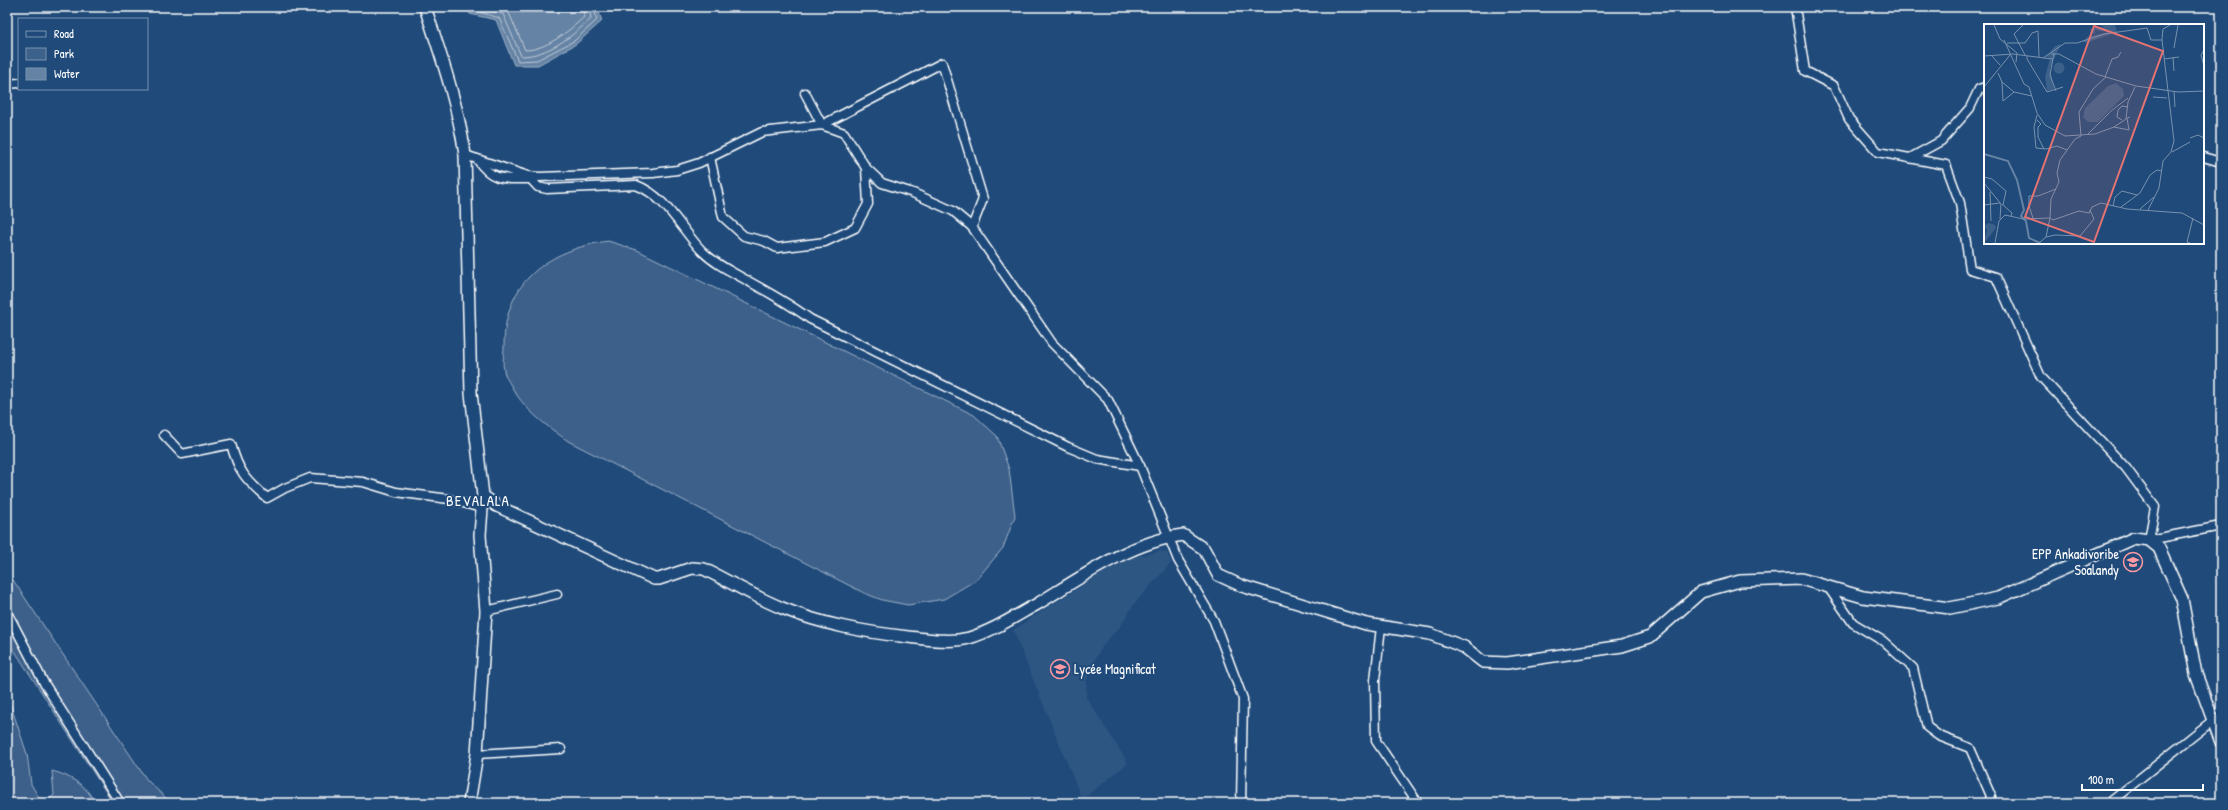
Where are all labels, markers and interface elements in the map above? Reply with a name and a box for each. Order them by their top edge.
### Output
legend [18,18,148,90]
inset map [1984,24,2204,244]
text: Road [54,25,74,42]
text: Park [54,45,74,62]
text: Water [54,65,80,82]
district label: BEVALALA [446,490,510,511]
place label: EPP Ankadivoribe Soalandy [2032,544,2119,580]
school or university icon: EPP Ankadivoribe Soalandy [2122,551,2144,573]
school or university icon: Lycée Magnificat [1049,658,1071,680]
place label: Lycée Magnificat [1074,659,1156,679]
scale bar [2082,766,2203,792]
text: 100 m [2088,771,2114,788]

